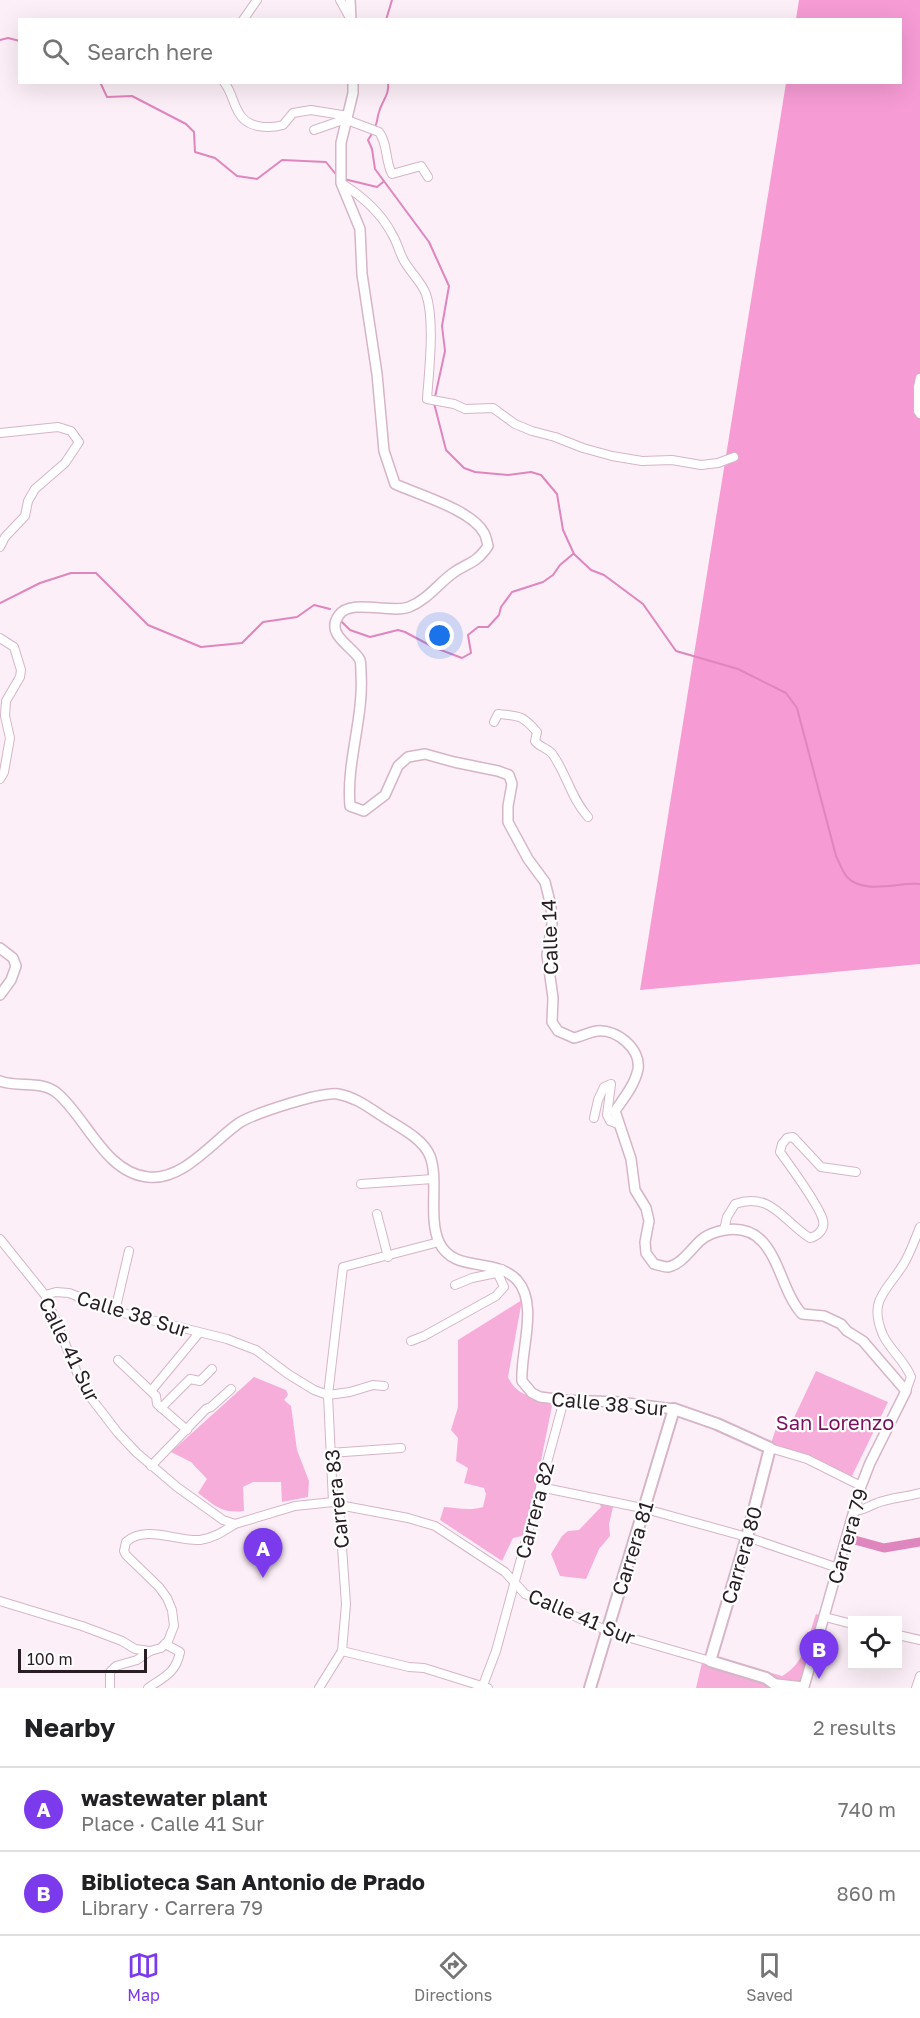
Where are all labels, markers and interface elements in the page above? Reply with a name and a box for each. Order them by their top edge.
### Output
search box [18,18,902,84]
icon: search [39,35,72,68]
text: Search here [87,38,213,65]
your location [425,621,454,650]
street label: Calle 14 [536,899,562,975]
street label: Calle 38 Sur [74,1285,192,1341]
street label: Calle 41 Sur [34,1293,106,1406]
street label: Calle 38 Sur [550,1386,668,1420]
park label: San Lorenzo [776,1410,894,1434]
street label: Carrera 83 [319,1448,353,1550]
street label: Carrera 82 [510,1459,558,1561]
street label: Carrera 79 [822,1485,872,1587]
street label: Carrera 81 [606,1497,658,1598]
street label: Carrera 80 [716,1503,766,1607]
pin: A [244,1528,282,1578]
street label: Calle 41 Sur [525,1583,639,1649]
map controls [848,1616,902,1670]
button: locate [848,1616,902,1670]
pin: B [800,1630,838,1679]
scale bar [18,1646,147,1674]
text: 100 m [27,1649,73,1669]
text: Nearby [24,1712,115,1743]
text: 2 results [813,1715,896,1739]
text: wastewater plant [81,1784,267,1811]
text: A [36,1797,51,1821]
text: 740 m [838,1797,896,1821]
text: Place · Calle 41 Sur [81,1811,264,1835]
text: Biblioteca San Antonio de Prado [81,1868,425,1895]
text: B [36,1881,51,1905]
text: 860 m [837,1881,896,1905]
text: Library · Carrera 79 [81,1895,263,1919]
tab: Map [127,1949,160,2005]
tab: Directions [414,1949,492,2005]
tab: Saved [746,1949,793,2005]

